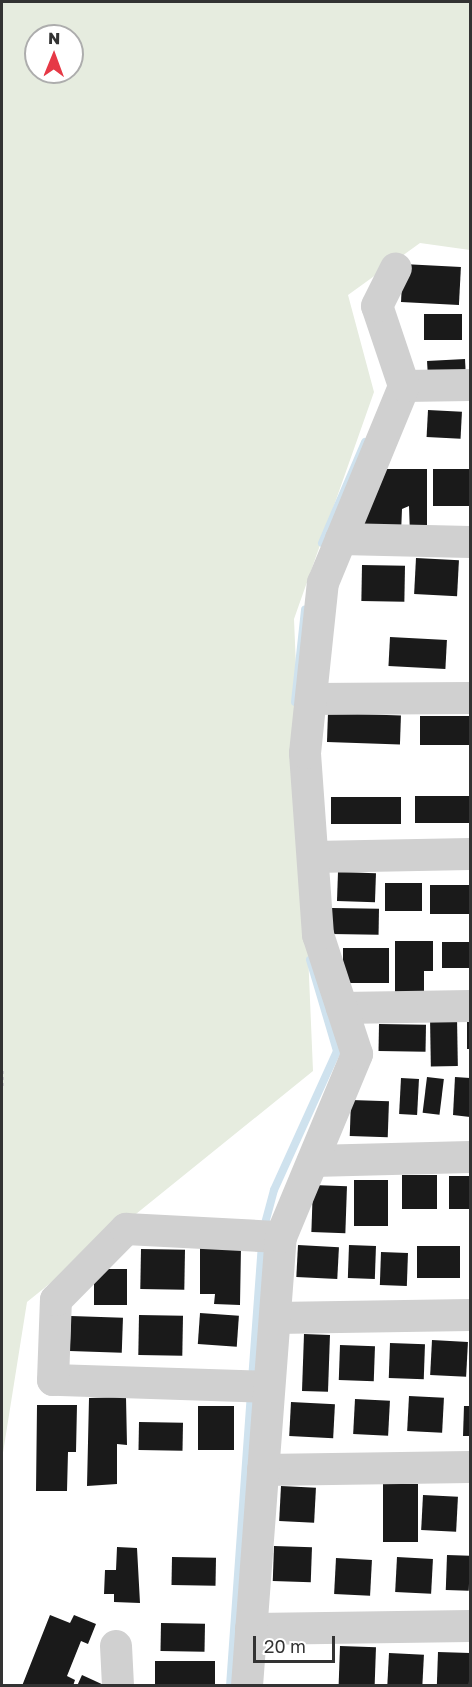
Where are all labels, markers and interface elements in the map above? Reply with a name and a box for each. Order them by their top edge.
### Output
north arrow [24,24,84,84]
text: N [48,28,61,48]
scale bar [256,1624,338,1662]
text: 20 m [264,1635,306,1657]

